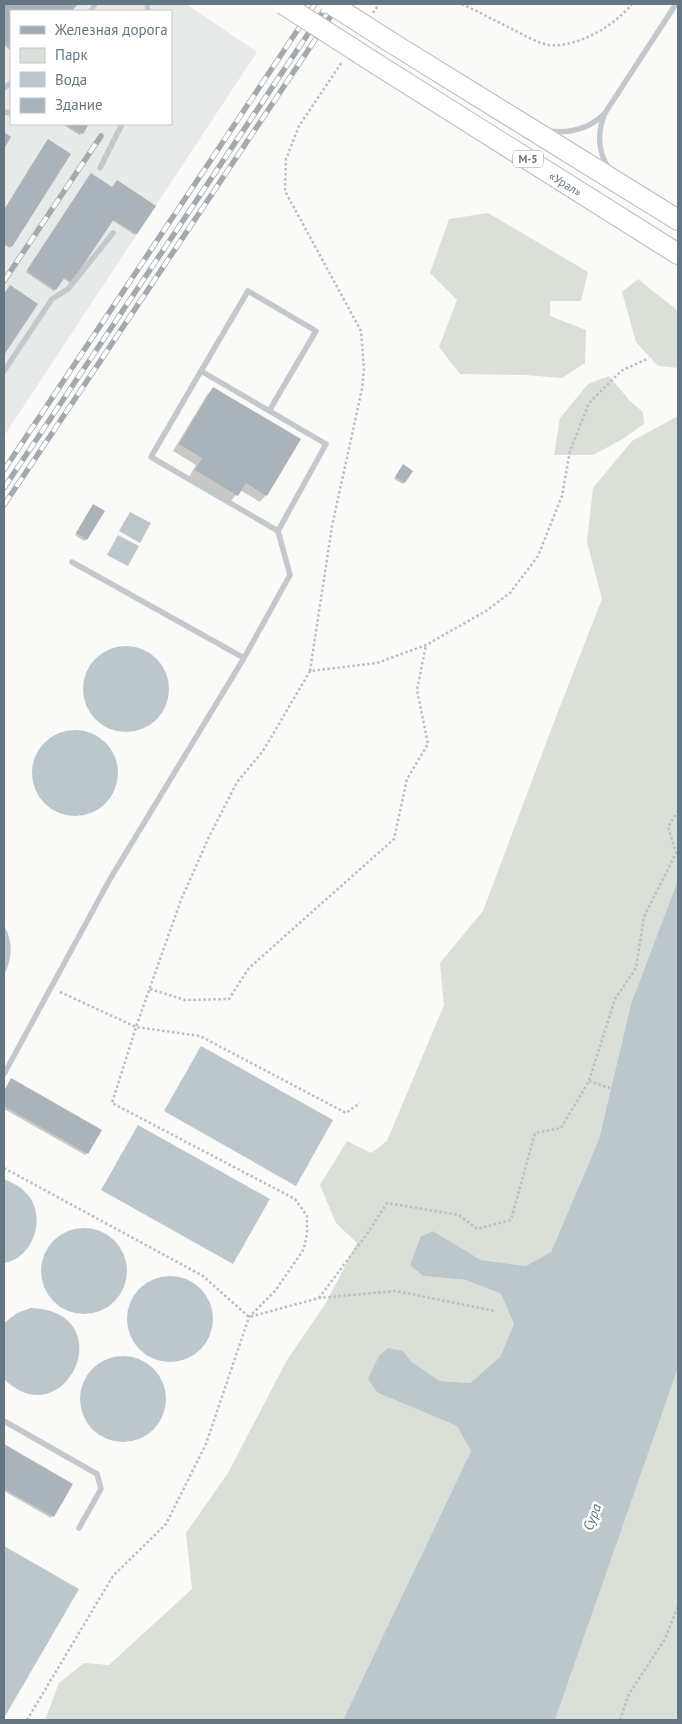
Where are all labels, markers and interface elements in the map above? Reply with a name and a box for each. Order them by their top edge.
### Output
legend [10,10,172,125]
text: Железная дорога [54,20,168,39]
text: Парк [55,45,88,64]
text: Вода [55,70,87,89]
text: Здание [55,95,103,114]
road number: М-5 [513,150,543,168]
street label: «Урал» [547,167,585,199]
water label: Сура [579,1501,605,1533]

